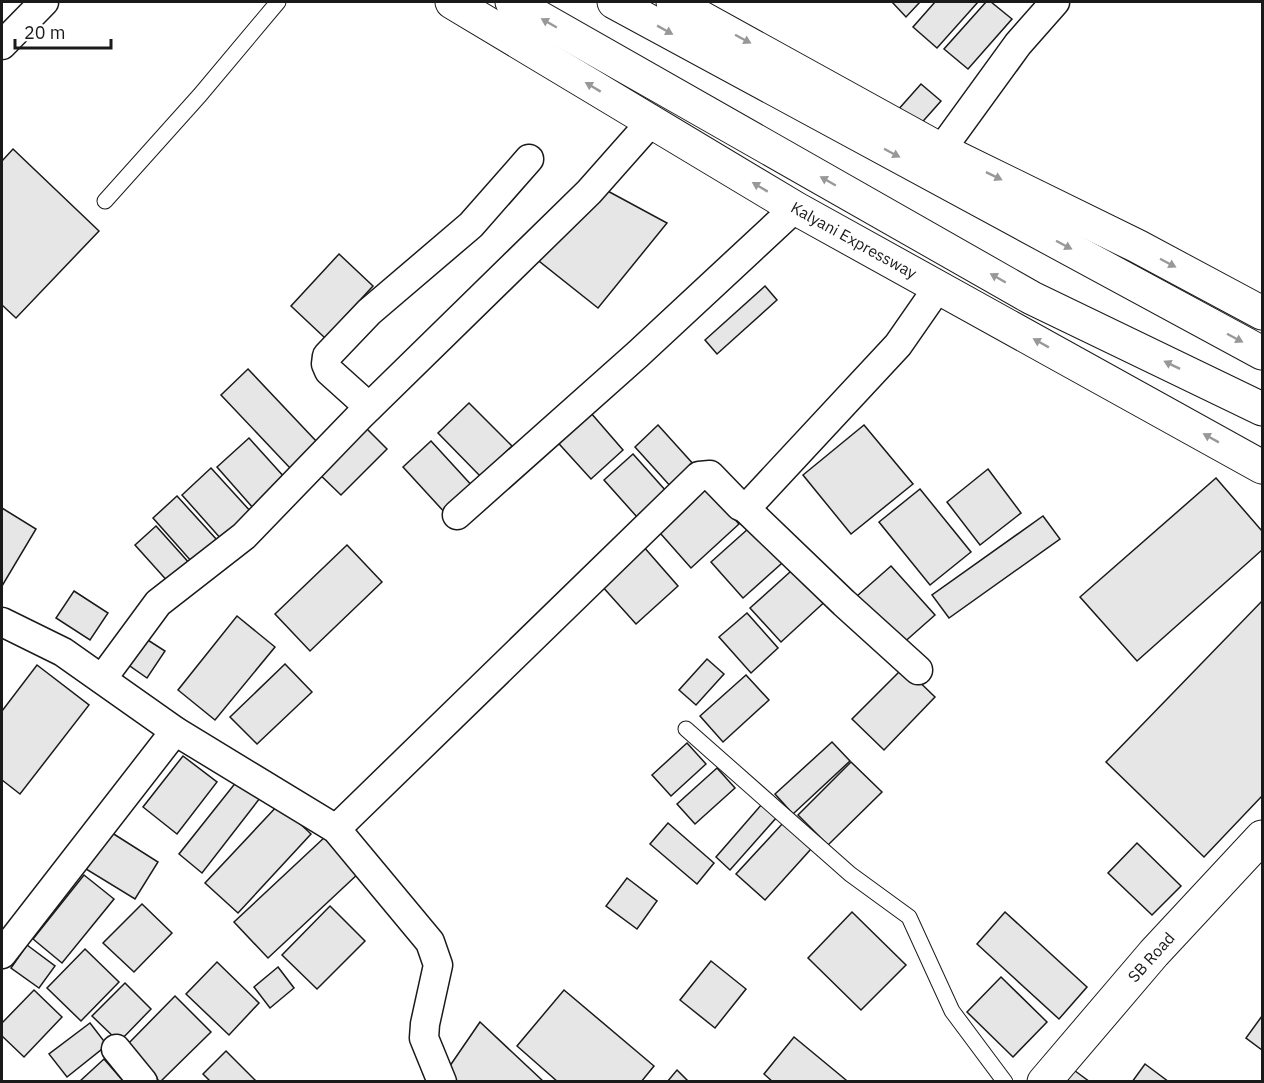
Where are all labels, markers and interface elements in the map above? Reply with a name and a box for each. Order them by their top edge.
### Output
scale bar [15,12,111,50]
one-way arrow [540,18,557,28]
text: 20 m [24,21,66,44]
one-way arrow [657,25,674,35]
one-way arrow [735,34,752,44]
one-way arrow [585,82,601,93]
one-way arrow [884,148,901,158]
one-way arrow [985,171,1002,180]
one-way arrow [820,176,836,187]
one-way arrow [752,182,768,193]
street label: Kalyani Expressway [787,197,921,283]
one-way arrow [1055,240,1072,250]
one-way arrow [1160,258,1177,268]
one-way arrow [989,273,1006,283]
one-way arrow [1227,333,1244,343]
one-way arrow [1032,338,1049,348]
one-way arrow [1163,360,1180,369]
one-way arrow [1203,433,1220,443]
street label: SB Road [1123,928,1179,986]

